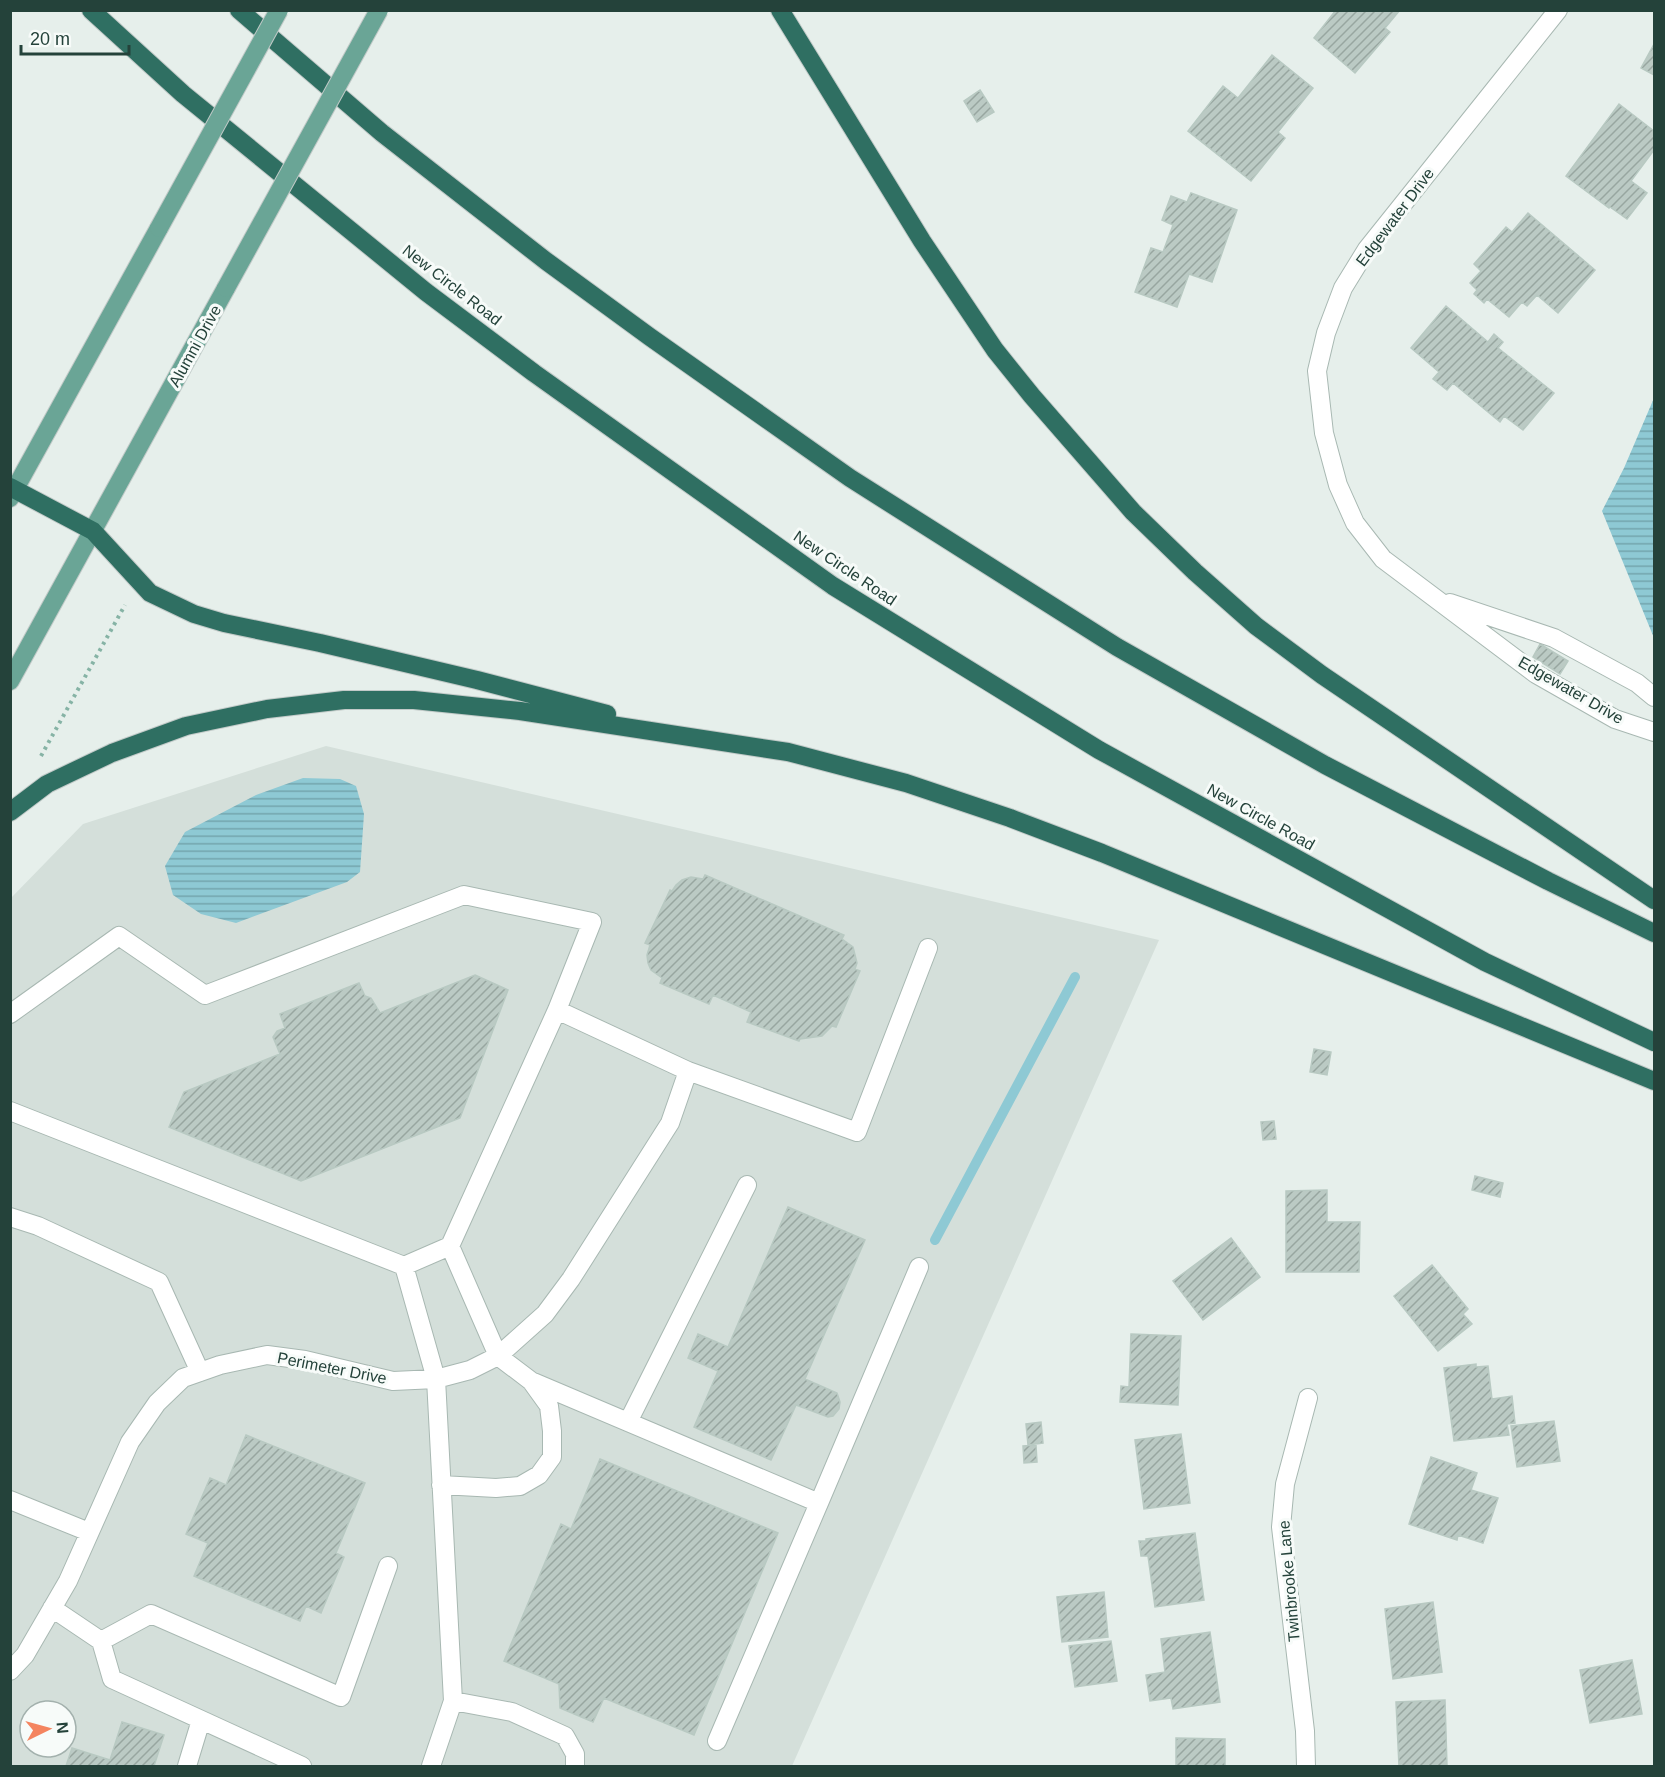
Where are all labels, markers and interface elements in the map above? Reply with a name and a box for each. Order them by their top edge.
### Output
scale bar [21,18,129,56]
text: 20 m [30,29,70,49]
street label: Edgewater Drive [1353,165,1437,269]
street label: New Circle Road [399,241,505,329]
street label: Alumni Drive [166,302,224,390]
street label: New Circle Road [790,527,900,609]
street label: Edgewater Drive [1516,653,1627,727]
street label: New Circle Road [1204,780,1318,854]
street label: Perimeter Drive [276,1349,388,1387]
street label: Twinbrooke Lane [1275,1519,1303,1642]
north arrow [18,1699,78,1759]
text: N [53,1721,71,1734]

